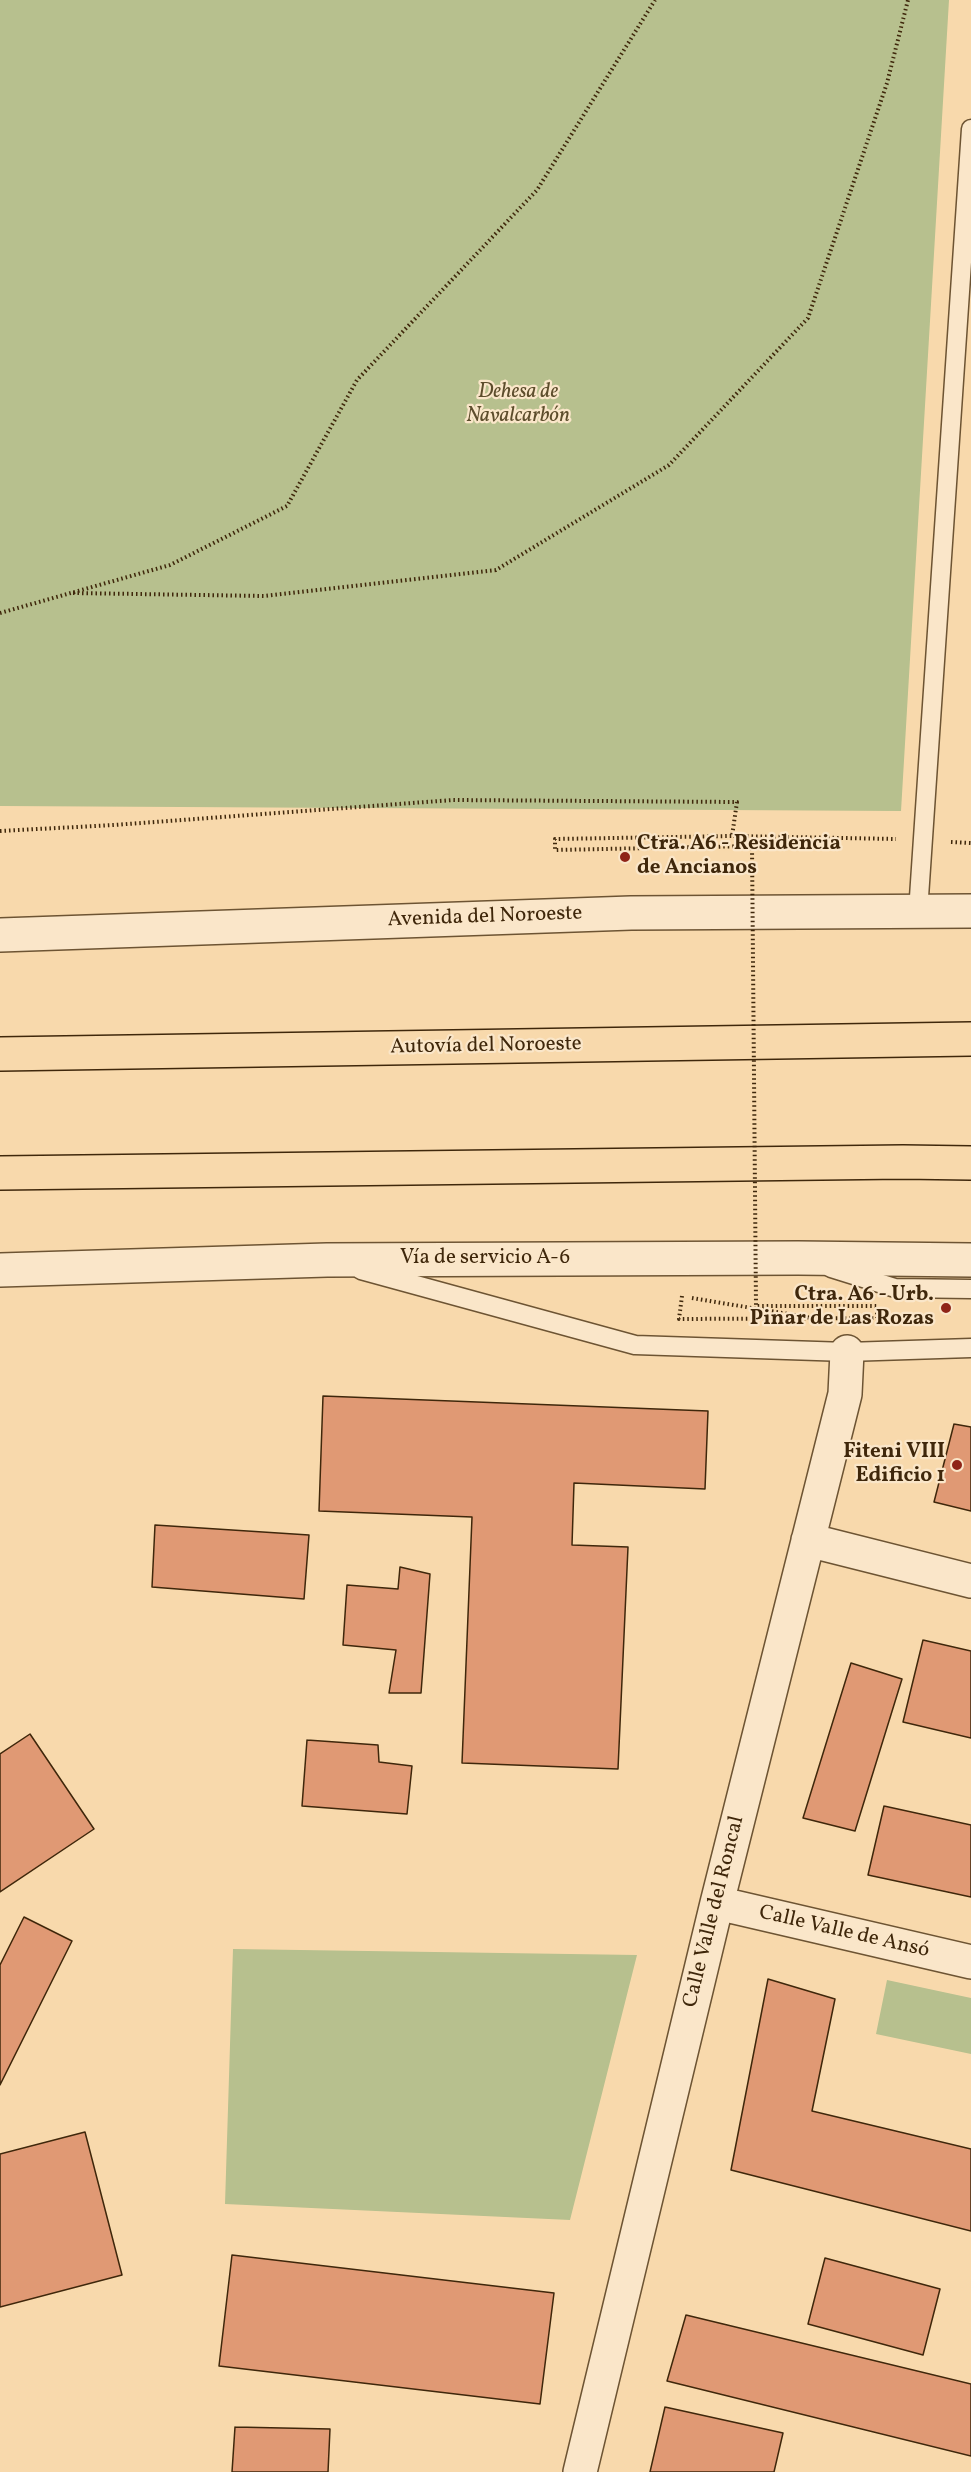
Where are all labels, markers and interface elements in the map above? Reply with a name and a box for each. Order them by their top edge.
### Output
park label: Dehesa de Navalcarbón [466,380,570,430]
place label: Ctra. A6 - Residencia de Ancianos [637,832,841,882]
marker: Ctra. A6 - Residencia de Ancianos [618,850,632,864]
street label: Avenida del Noroeste [387,902,583,934]
street label: Autovía del Noroeste [390,1033,582,1061]
street label: Vía de servicio A-6 [400,1246,570,1272]
place label: Ctra. A6 - Urb. Pinar de Las Rozas [750,1283,934,1333]
marker: Ctra. A6 - Urb. Pinar de Las Rozas [939,1301,953,1315]
place label: Fiteni VIII Edificio 1 [843,1440,945,1490]
marker: Fiteni VIII Edificio 1 [950,1458,964,1472]
street label: Calle Valle del Roncal [679,1814,751,2010]
street label: Calle Valle de Ansó [756,1901,932,1965]

